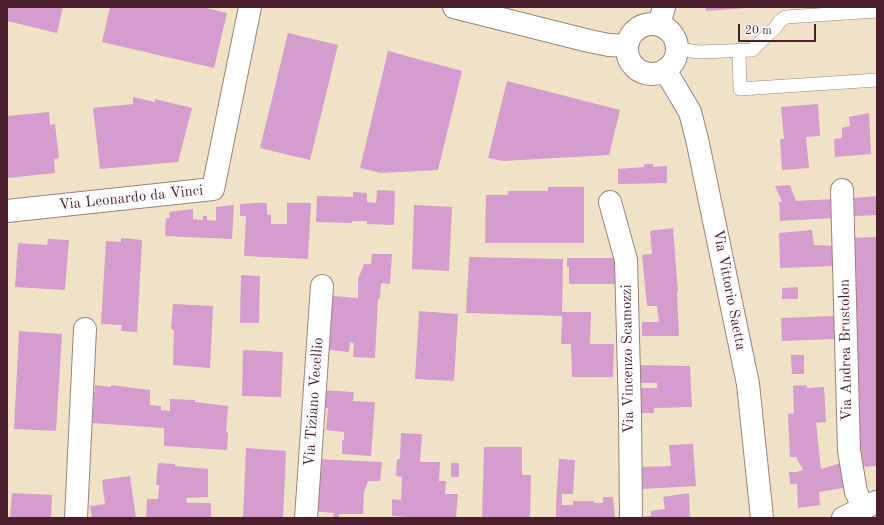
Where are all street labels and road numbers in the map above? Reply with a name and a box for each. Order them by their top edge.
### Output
street label: Via Leonardo da Vinci [58,181,204,215]
street label: Via Vittorio Saetta [708,228,750,352]
street label: Via Andrea Brustolon [836,279,856,421]
street label: Via Vincenzo Scamozzi [618,284,638,434]
street label: Via Tiziano Vecellio [301,337,327,467]

